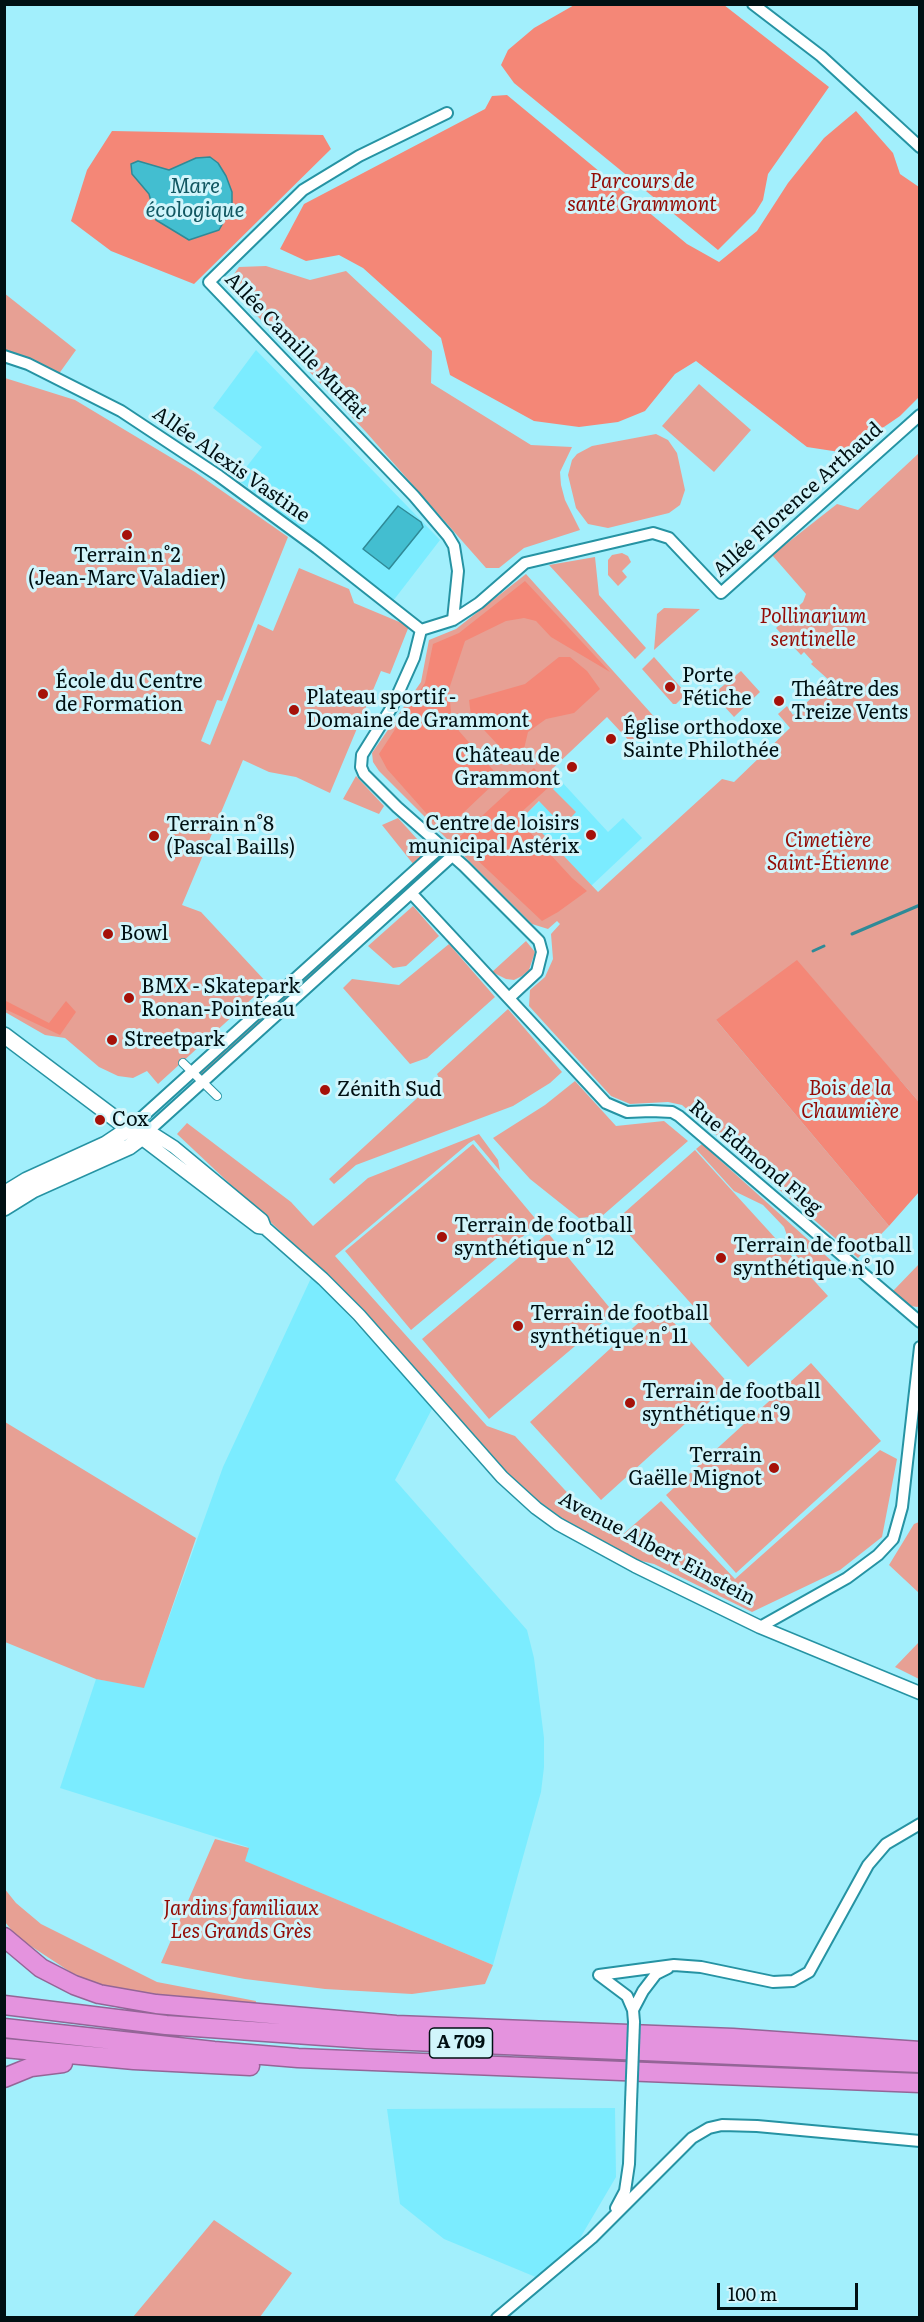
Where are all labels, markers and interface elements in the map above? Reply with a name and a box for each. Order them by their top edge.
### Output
park label: Parcours de santé Grammont [567,170,717,217]
water label: Mare écologique [146,174,244,224]
street label: Allée Camille Muffat [220,268,372,424]
street label: Allée Alexis Vastine [148,402,314,528]
street label: Allée Florence Arthaud [708,418,888,582]
marker: Terrain n°2 (Jean-Marc Valadier) [120,528,134,542]
place label: Terrain n°2 (Jean-Marc Valadier) [28,544,226,591]
park label: Pollinarium sentinelle [760,605,866,652]
place label: Porte Fétiche [682,664,752,711]
place label: École du Centre de Formation [55,670,203,717]
place label: Théâtre des Treize Vents [791,678,908,725]
marker: Porte Fétiche [663,680,677,694]
place label: Plateau sportif - Domaine de Grammont [306,686,529,733]
marker: École du Centre de Formation [36,687,50,701]
marker: Théâtre des Treize Vents [772,694,786,708]
marker: Plateau sportif - Domaine de Grammont [287,703,301,717]
place label: Église orthodoxe Sainte Philothée [623,716,782,763]
marker: Église orthodoxe Sainte Philothée [604,732,618,746]
place label: Château de Grammont [454,744,560,791]
marker: Château de Grammont [565,760,579,774]
place label: Centre de loisirs municipal Astérix [408,812,579,859]
place label: Terrain n°8 (Pascal Baills) [166,813,295,860]
marker: Centre de loisirs municipal Astérix [584,828,598,842]
marker: Terrain n°8 (Pascal Baills) [147,829,161,843]
park label: Cimetière Saint-Étienne [767,829,889,876]
place label: Bowl [120,922,168,946]
marker: Bowl [101,927,115,941]
place label: BMX - Skatepark Ronan-Pointeau [141,975,300,1022]
marker: BMX - Skatepark Ronan-Pointeau [122,991,136,1005]
place label: Streetpark [124,1028,225,1052]
marker: Streetpark [105,1033,119,1047]
park label: Bois de la Chaumière [801,1077,899,1124]
place label: Zénith Sud [337,1078,442,1102]
marker: Zénith Sud [318,1083,332,1097]
street label: Rue Edmond Fleg [684,1096,826,1220]
place label: Cox [112,1108,149,1132]
marker: Cox [93,1113,107,1127]
place label: Terrain de football synthétique n° 12 [454,1214,633,1261]
marker: Terrain de football synthétique n° 12 [435,1230,449,1244]
place label: Terrain de football synthétique n° 10 [733,1234,912,1281]
marker: Terrain de football synthétique n° 10 [714,1251,728,1265]
place label: Terrain de football synthétique n° 11 [530,1302,709,1349]
marker: Terrain de football synthétique n° 11 [511,1319,525,1333]
place label: Terrain de football synthétique n°9 [642,1380,821,1427]
marker: Terrain de football synthétique n°9 [623,1396,637,1410]
place label: Terrain Gaëlle Mignot [628,1444,762,1491]
marker: Terrain Gaëlle Mignot [767,1461,781,1475]
street label: Avenue Albert Einstein [555,1487,759,1611]
park label: Jardins familiaux Les Grands Grès [163,1897,319,1944]
road number: A 709 [430,2028,492,2058]
scale bar [720,2271,861,2309]
text: 100 m [728,2280,777,2307]

